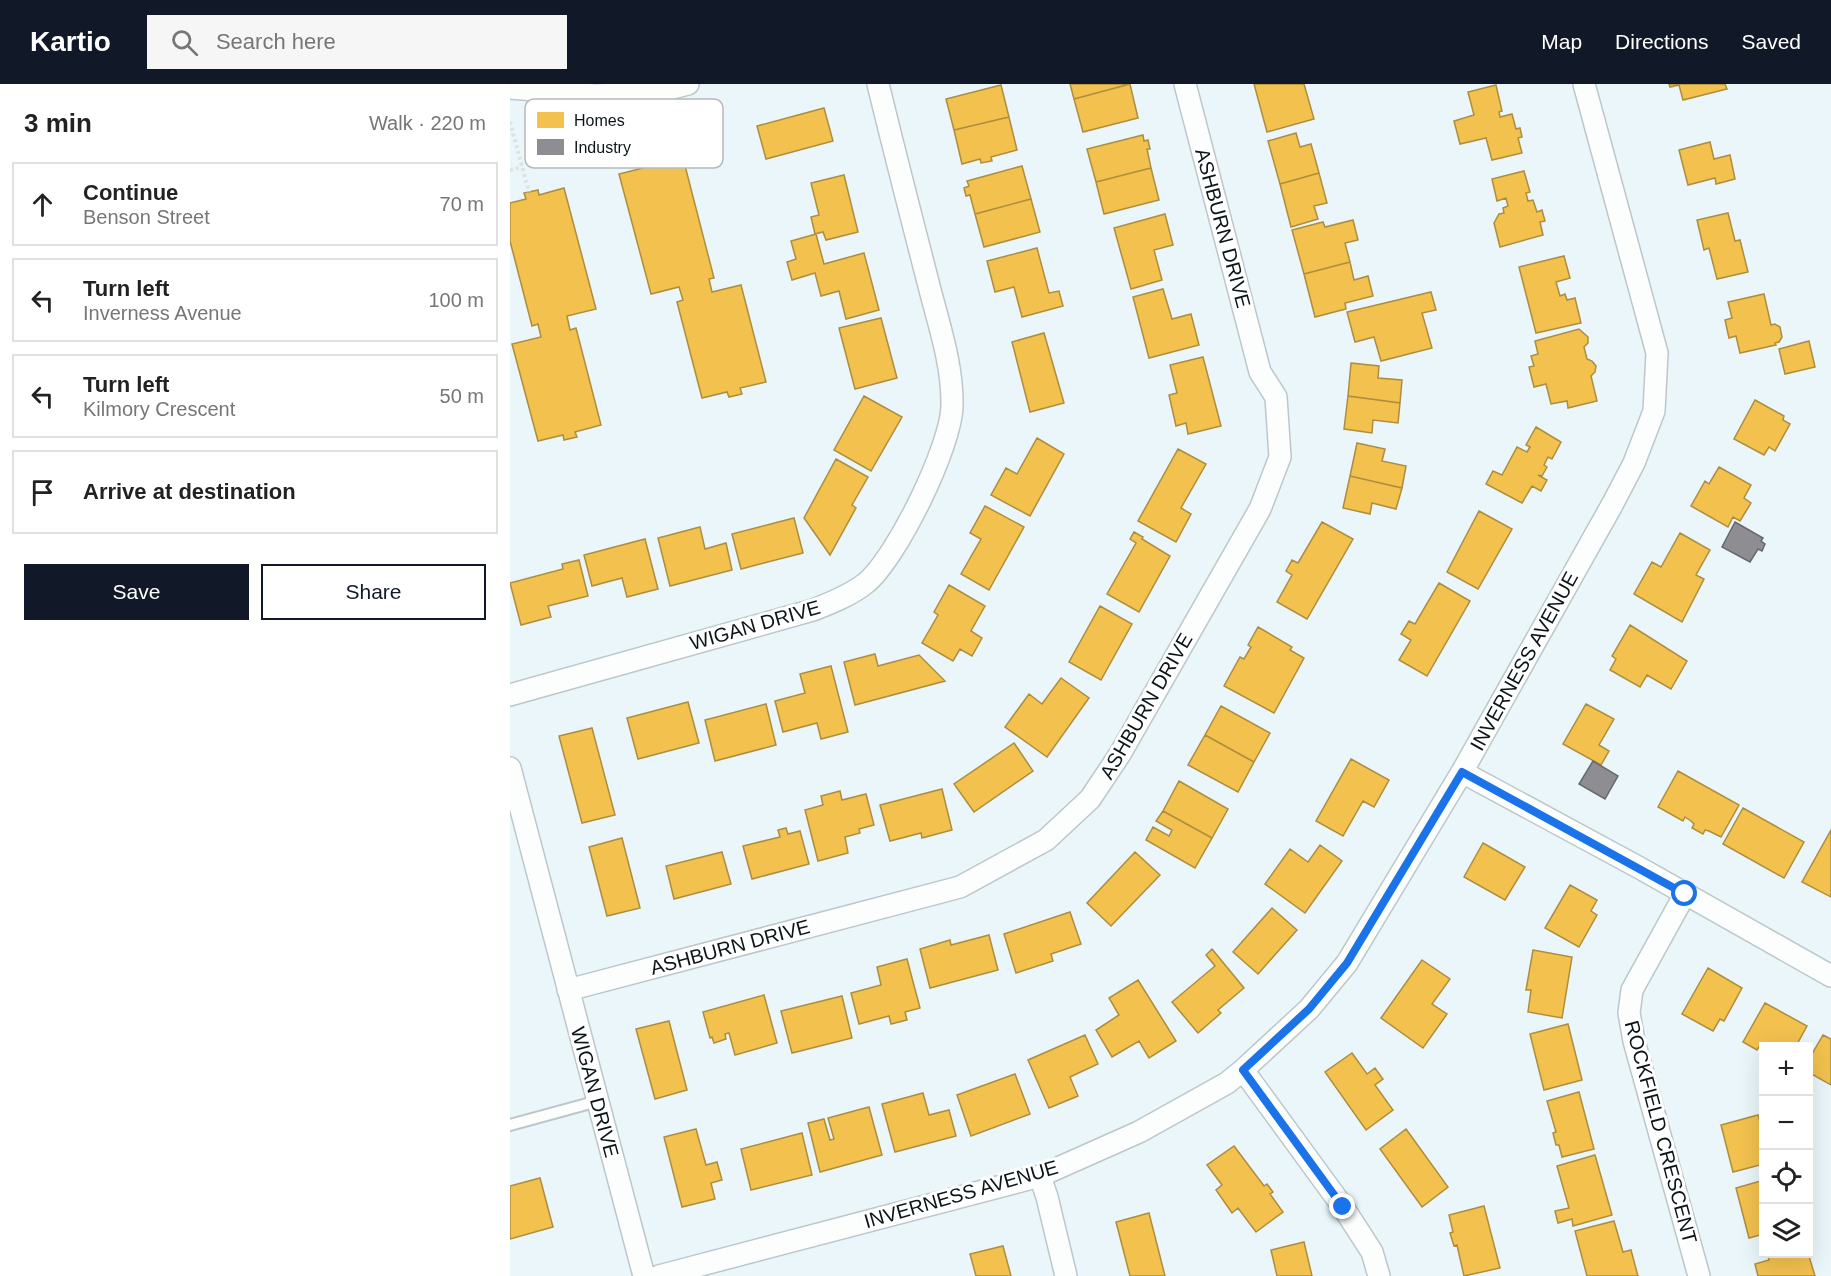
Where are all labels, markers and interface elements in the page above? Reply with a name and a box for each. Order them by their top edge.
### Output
search box [147,15,567,69]
text: Kartio [30,26,111,57]
icon: search [168,26,201,59]
text: Search here [216,29,336,54]
text: Map [1541,30,1582,53]
text: Directions [1615,30,1708,53]
text: Saved [1741,30,1801,53]
legend [525,99,723,168]
text: 3 min [24,108,92,138]
text: Walk · 220 m [369,112,486,134]
text: Homes [574,112,625,129]
text: Industry [574,139,631,156]
street label: ASHBURN DRIVE [1191,146,1255,310]
text: Continue [83,180,178,205]
icon: ahead [26,188,59,221]
text: 70 m [440,193,484,215]
text: Benson Street [83,206,210,228]
text: Turn left [83,276,169,301]
icon: left [26,284,59,317]
text: 100 m [428,289,484,311]
text: Inverness Avenue [83,302,242,324]
text: Turn left [83,372,169,397]
icon: left [26,380,59,413]
text: 50 m [440,385,484,407]
text: Kilmory Crescent [83,398,235,420]
icon: arrive [26,476,59,509]
text: Arrive at destination [83,479,296,504]
button: Save [24,564,249,620]
button: Share [261,564,486,620]
street label: INVERNESS AVENUE [1466,568,1582,754]
street label: WIGAN DRIVE [687,596,823,654]
street label: ASHBURN DRIVE [1095,629,1197,783]
route start [1671,880,1697,906]
street label: ASHBURN DRIVE [648,915,812,979]
street label: ROCKFIELD CRESCENT [1621,1018,1701,1246]
street label: WIGAN DRIVE [567,1024,623,1160]
map controls [1759,1042,1813,1258]
button: + [1759,1042,1813,1096]
button: − [1759,1096,1813,1150]
button: locate [1759,1150,1813,1204]
street label: INVERNESS AVENUE [861,1156,1061,1232]
route end [1329,1193,1355,1219]
button: layers [1759,1204,1813,1258]

